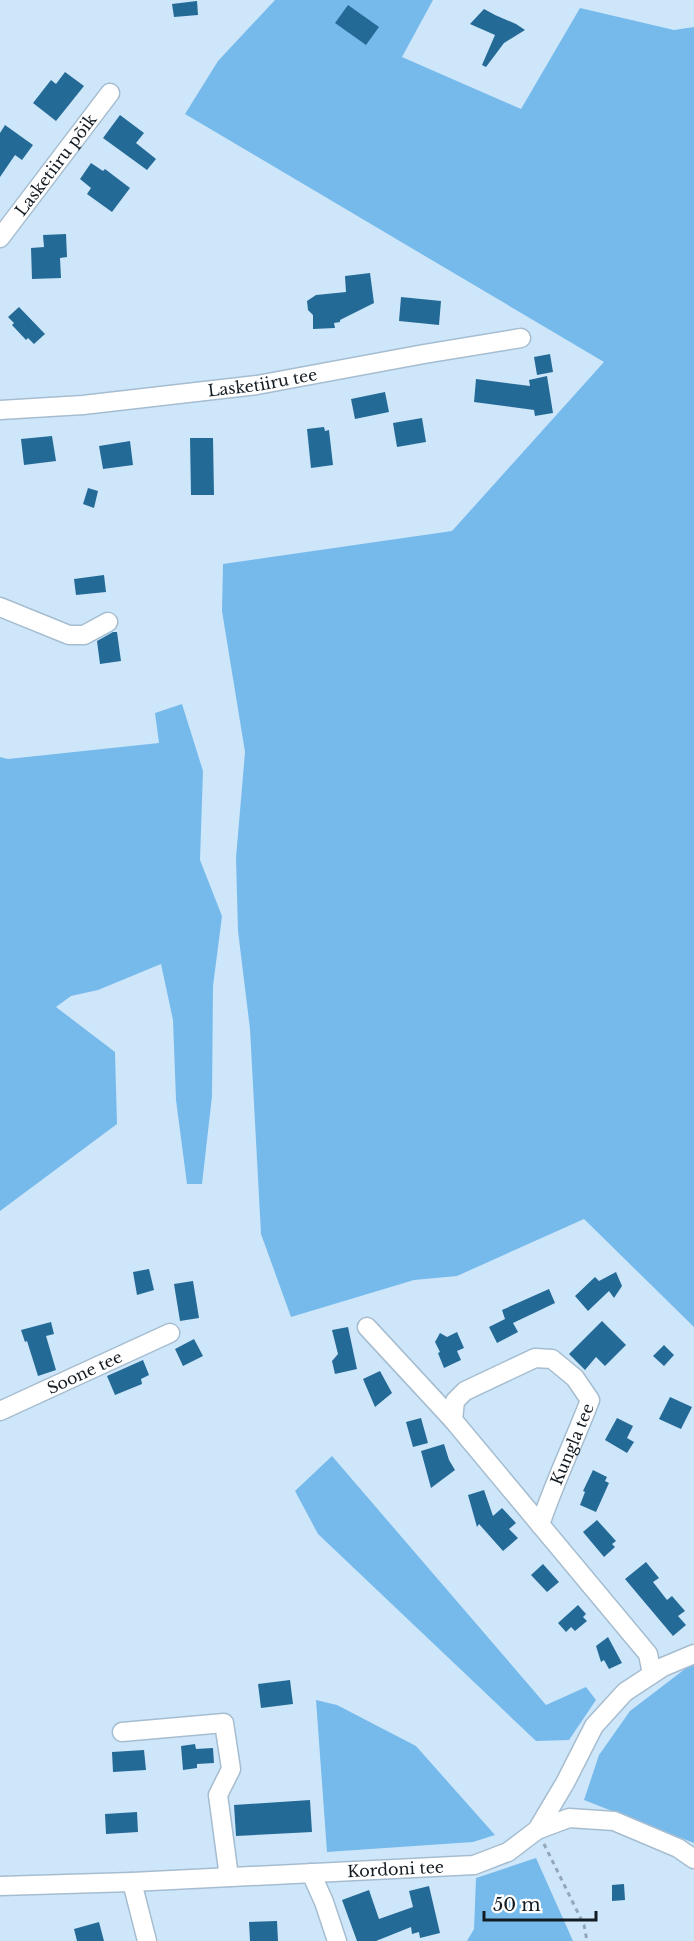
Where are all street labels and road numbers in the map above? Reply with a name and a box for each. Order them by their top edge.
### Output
street label: Lasketiiru põik [11,110,101,220]
street label: Lasketiiru tee [207,364,319,401]
street label: Soone tee [44,1346,125,1398]
street label: Kungla tee [546,1400,598,1488]
street label: Kordoni tee [347,1857,444,1881]

